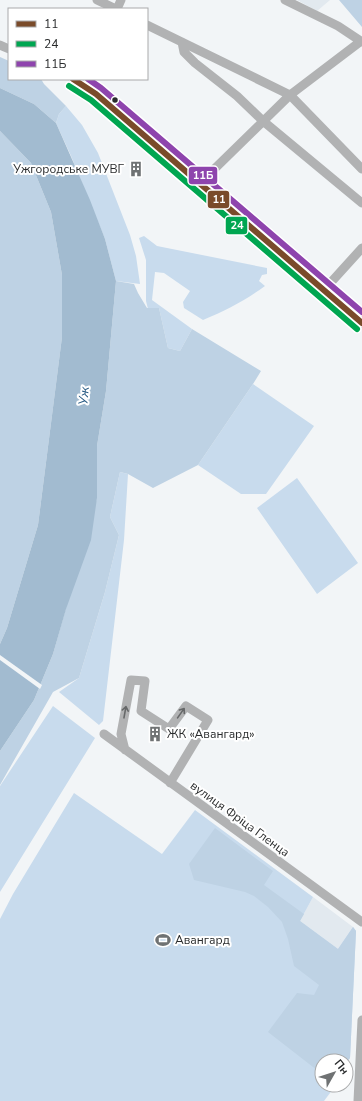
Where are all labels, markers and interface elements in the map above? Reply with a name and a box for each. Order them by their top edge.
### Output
legend [8,8,148,80]
text: 11 [44,16,58,32]
text: 24 [44,36,58,52]
text: 11Б [44,56,66,72]
unlabelled marker [110,95,120,105]
building icon: Ужгородське МУВГ [127,160,145,178]
place label: Ужгородське МУВГ [12,161,124,177]
line badge: 11Б [188,166,218,185]
text: 11Б [193,168,213,183]
line badge: 11 [207,190,230,209]
text: 11 [212,192,226,207]
line badge: 24 [225,216,248,235]
text: 24 [230,218,244,233]
water label: Уж [74,385,94,406]
one-way arrow [121,705,129,718]
one-way arrow [177,708,185,719]
building icon: ЖК «Авангард» [146,725,164,743]
place label: ЖК «Авангард» [167,726,255,742]
street label: вулиця Фріца Гленца [187,778,293,860]
sports icon: Авангард [154,931,172,949]
place label: Авангард [175,932,230,948]
north arrow [314,1053,354,1093]
text: Пн [331,1056,352,1078]

